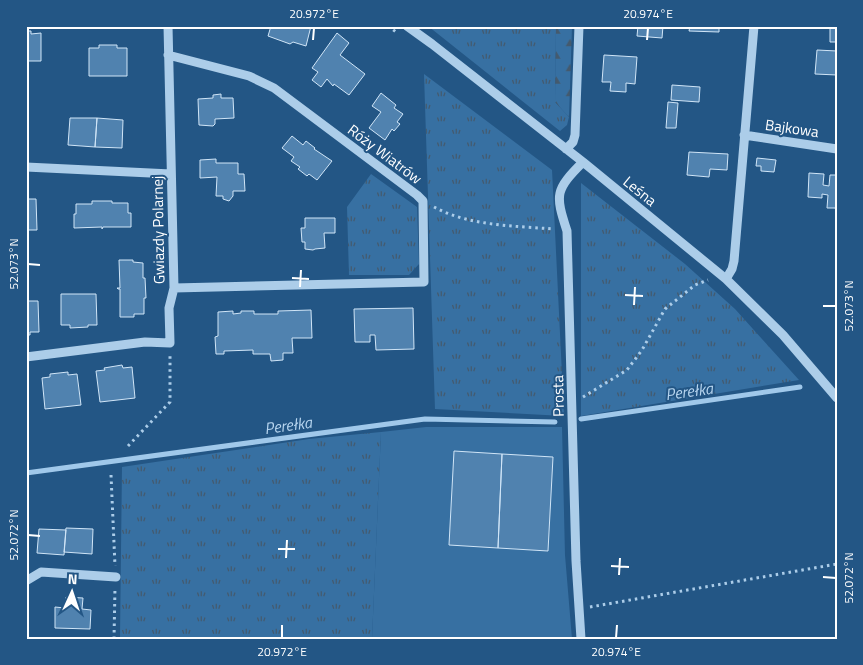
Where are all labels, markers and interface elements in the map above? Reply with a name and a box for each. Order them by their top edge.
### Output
text: 20.972°E [289,4,339,23]
text: 20.974°E [623,4,673,23]
street label: Bajkowa [764,113,821,143]
street label: Róży Wiatrów [343,118,427,190]
street label: Leśna [618,170,662,212]
street label: Gwiazdy Polarnej [146,176,170,284]
text: 52.073°N [4,238,23,290]
text: 52.073°N [839,280,858,332]
street label: Prosta [546,375,570,417]
water label: Perełka [664,376,715,406]
water label: Perełka [263,410,314,440]
text: 52.072°N [4,509,23,561]
text: 52.072°N [839,552,858,604]
north arrow [48,568,98,618]
text: N [67,568,78,589]
text: 20.972°E [257,642,307,661]
text: 20.974°E [591,642,641,661]

